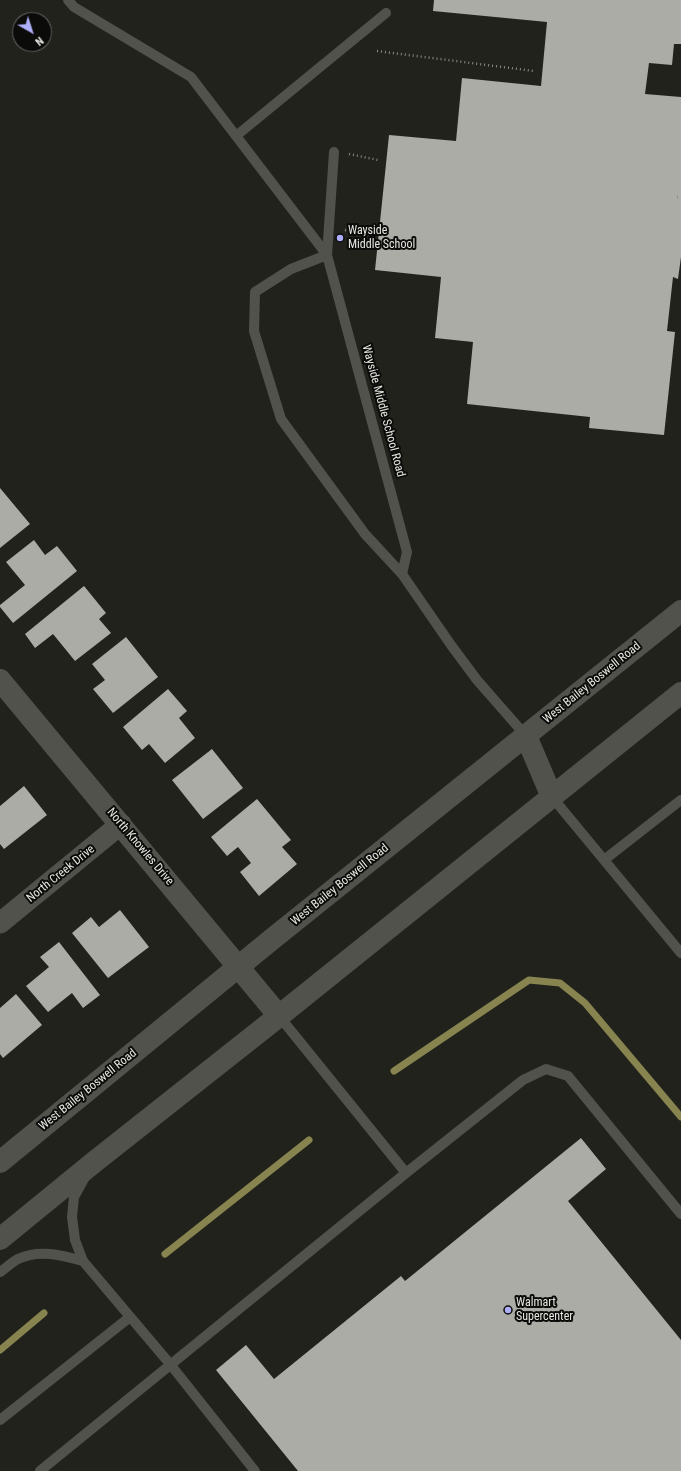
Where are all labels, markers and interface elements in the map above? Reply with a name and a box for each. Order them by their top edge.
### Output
north arrow [12,12,52,52]
text: N [33,34,46,48]
place label: Wayside Middle School [348,224,415,252]
marker: Wayside Middle School [335,233,345,243]
street label: Wayside Middle School Road [358,343,408,479]
street label: West Bailey Boswell Road [540,639,644,727]
street label: North Knowles Drive [104,806,176,888]
street label: West Bailey Boswell Road [288,841,392,929]
street label: North Creek Drive [24,842,98,906]
street label: West Bailey Boswell Road [36,1046,140,1134]
place label: Walmart Supercenter [516,1296,573,1324]
marker: Walmart Supercenter [503,1305,513,1315]

